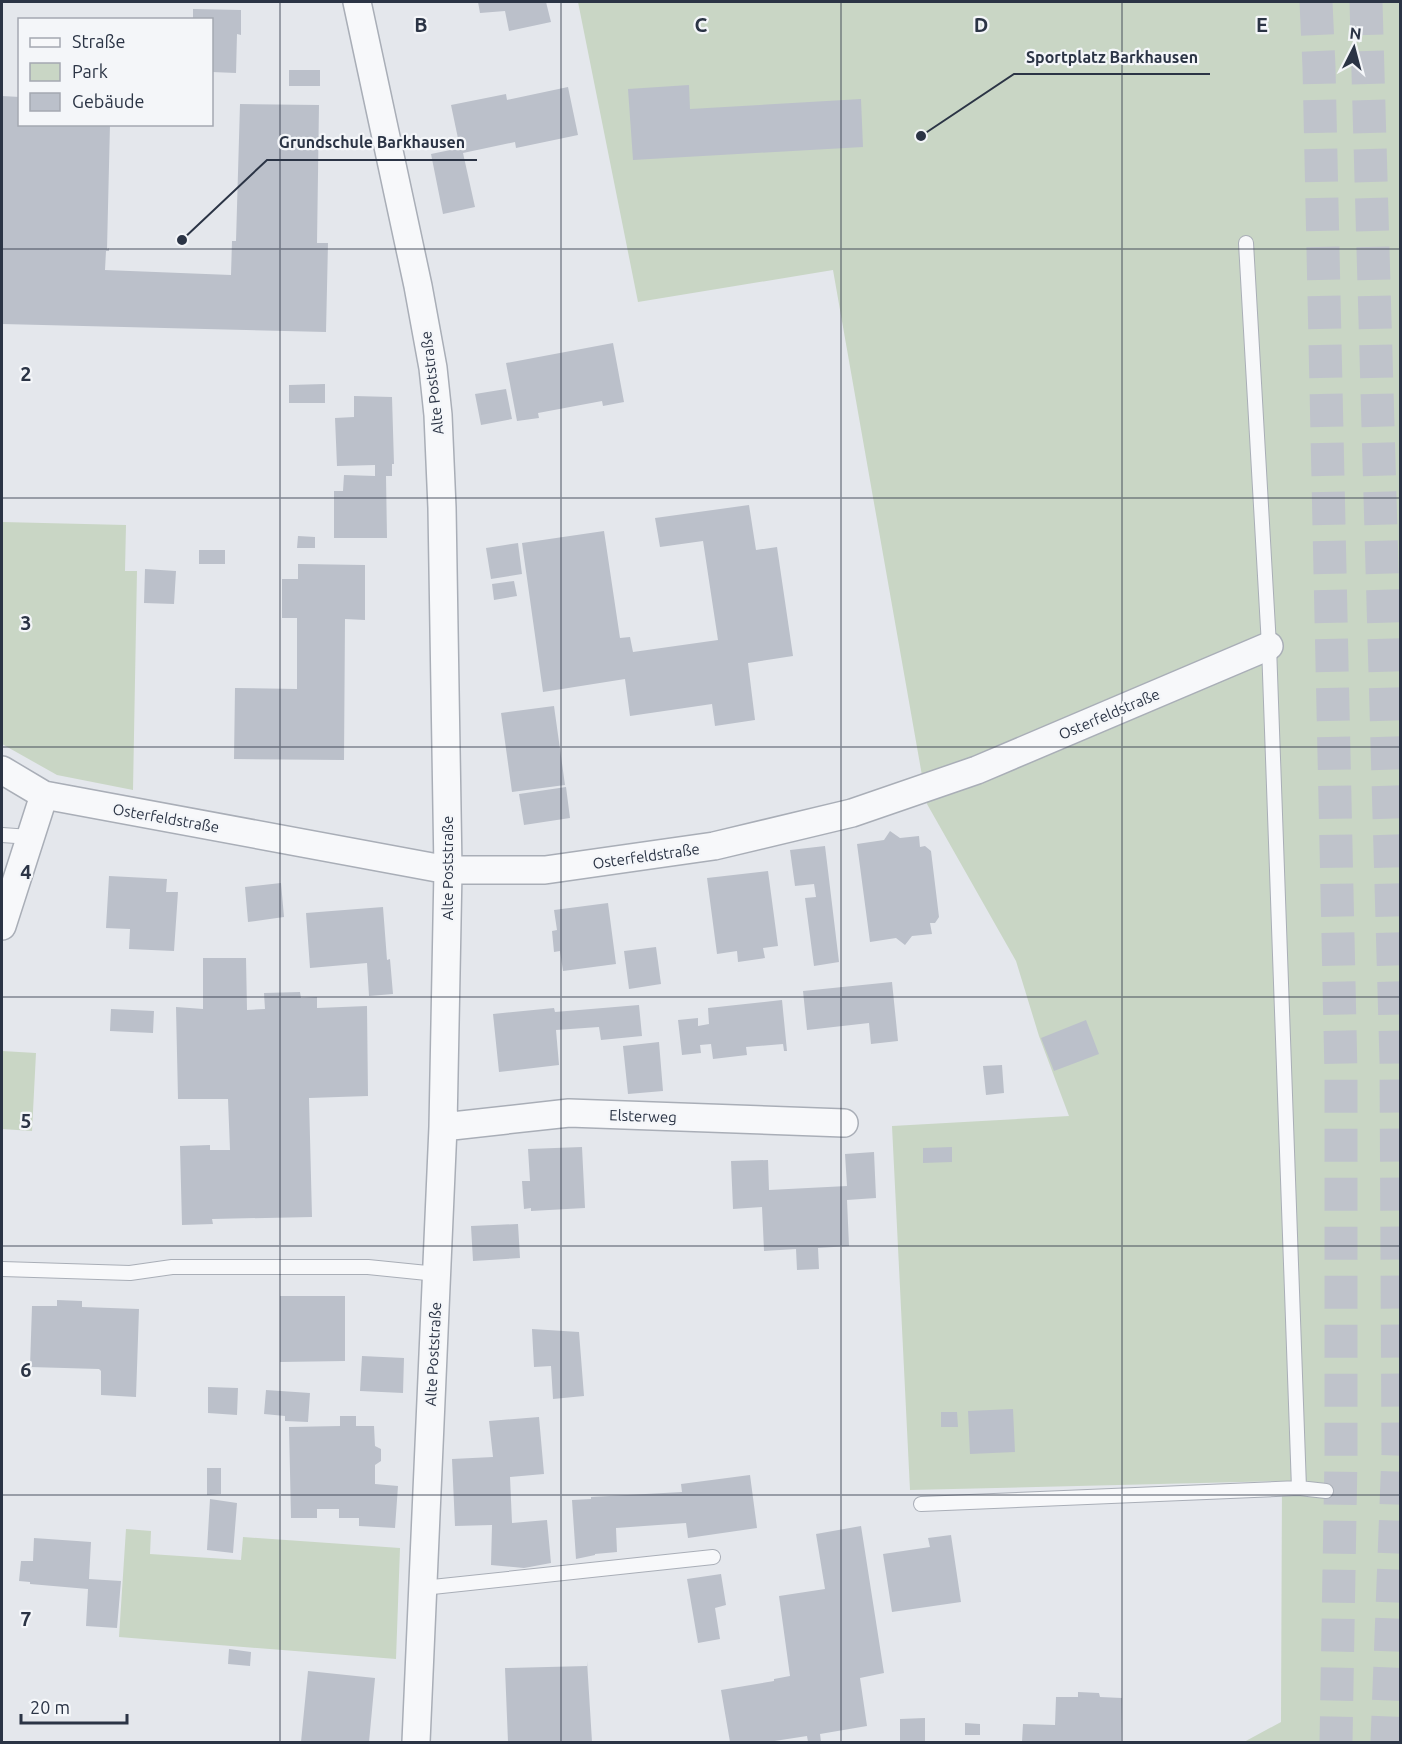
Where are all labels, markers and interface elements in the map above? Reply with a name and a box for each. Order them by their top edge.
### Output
text: B [414,13,428,36]
text: C [695,13,708,36]
text: D [974,13,988,36]
text: E [1256,13,1268,36]
legend [18,18,213,126]
north arrow [1324,18,1384,78]
text: N [1349,24,1362,43]
text: Straße [72,31,125,51]
callout: Sportplatz Barkhausen [1014,40,1210,74]
text: Sportplatz Barkhausen [1026,48,1198,66]
text: Park [72,61,108,81]
text: Gebäude [72,91,144,111]
callout: Grundschule Barkhausen [267,126,477,160]
text: Grundschule Barkhausen [279,133,465,151]
street label: Alte Poststraße [417,330,447,436]
text: 2 [20,362,32,385]
text: 3 [20,611,32,634]
street label: Osterfeldstraße [1056,685,1162,743]
street label: Osterfeldstraße [111,800,221,836]
street label: Alte Poststraße [439,816,456,920]
street label: Osterfeldstraße [591,840,701,872]
text: 4 [20,860,32,883]
street label: Elsterweg [609,1106,677,1126]
text: 5 [20,1109,32,1132]
street label: Alte Poststraße [422,1301,444,1407]
text: 6 [20,1358,32,1381]
text: 7 [20,1607,32,1630]
scale bar [21,1687,128,1725]
text: 20 m [30,1697,70,1717]

